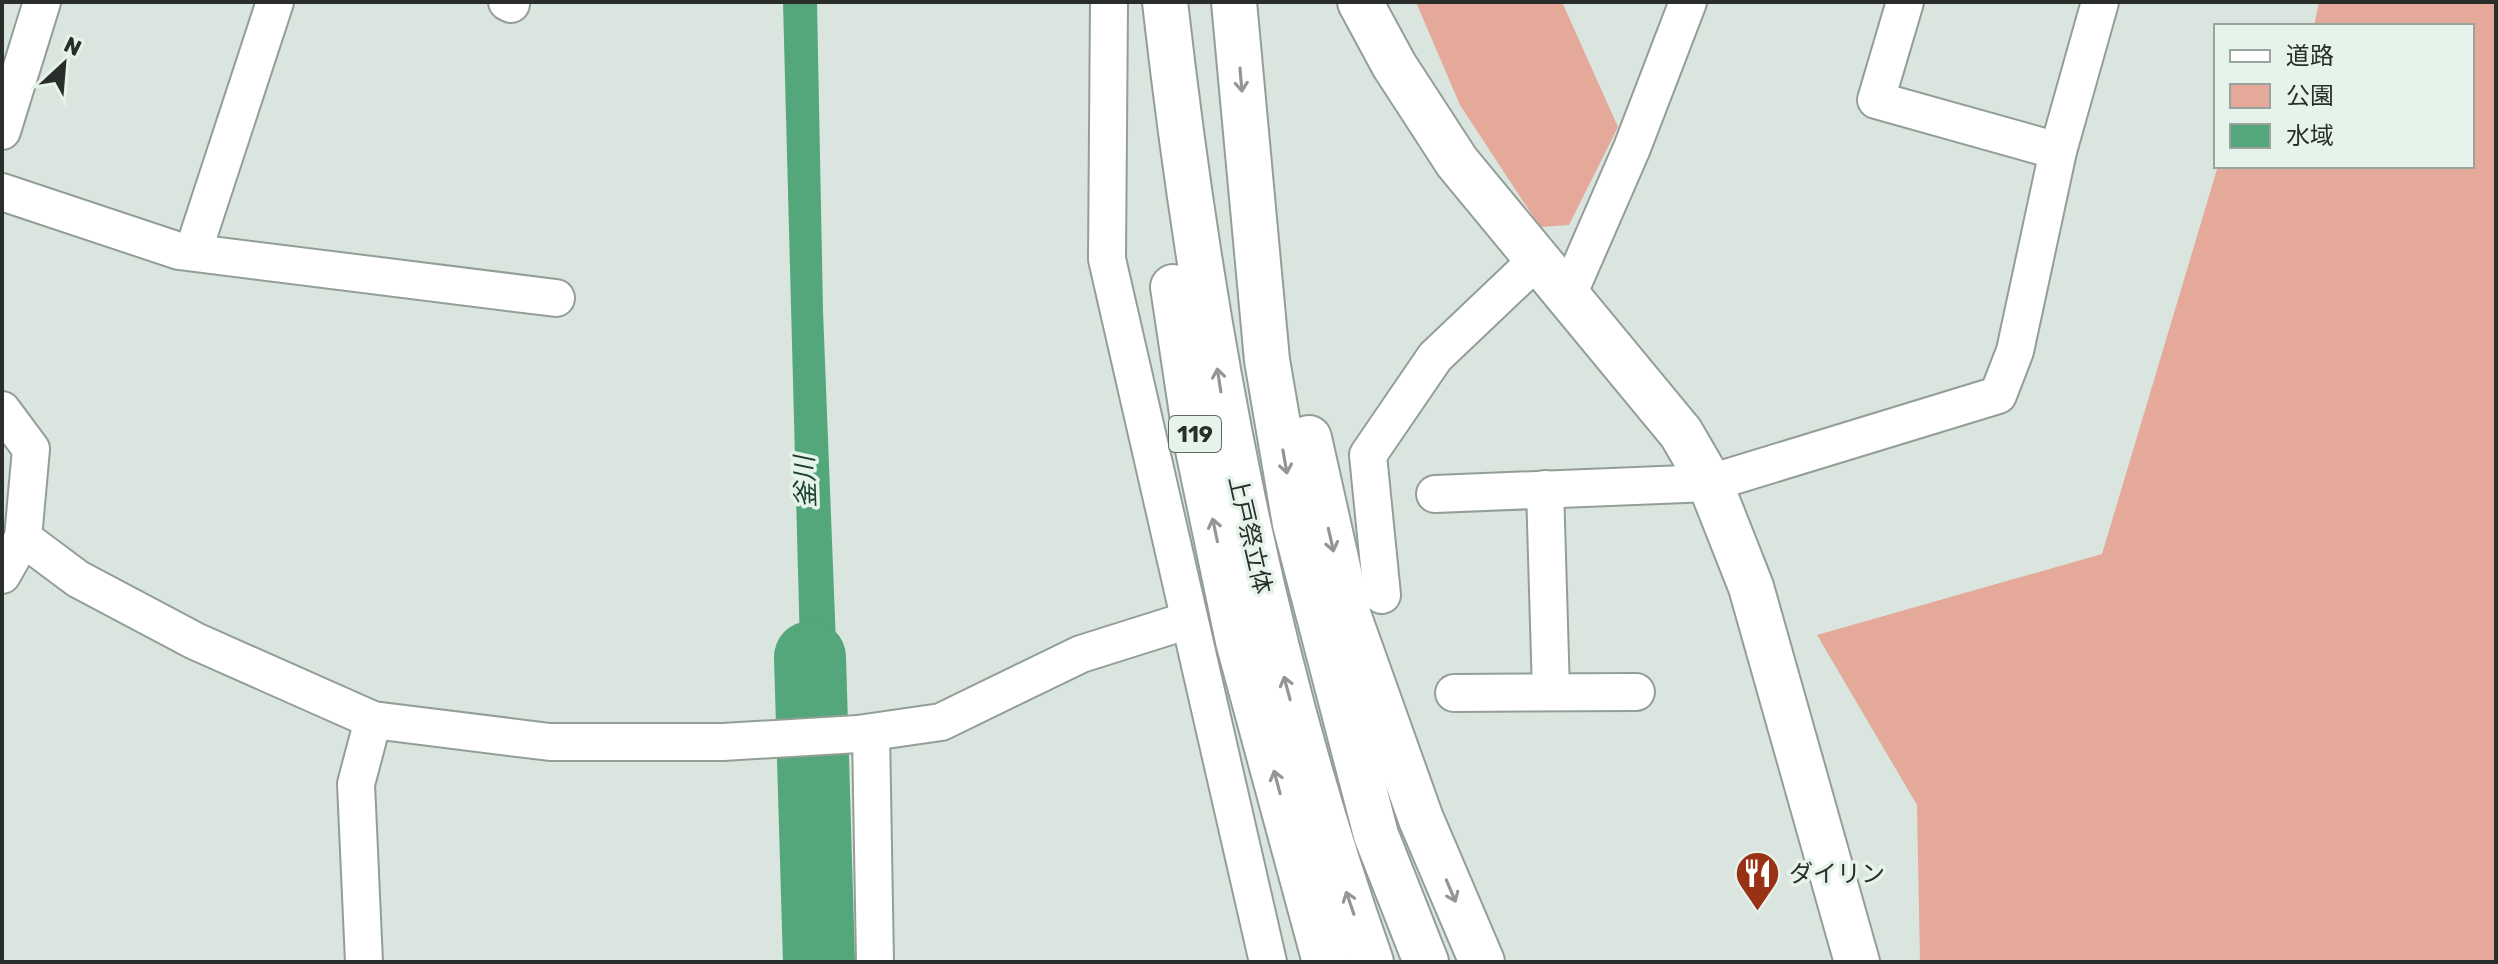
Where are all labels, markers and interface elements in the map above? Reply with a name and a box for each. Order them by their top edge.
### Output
north arrow [24,24,104,104]
legend [2214,24,2474,168]
text: N [60,31,86,62]
text: 道路 [2286,42,2334,70]
one-way arrow [1234,66,1249,93]
text: 公園 [2286,82,2334,110]
text: 水域 [2286,122,2334,150]
one-way arrow [1211,368,1226,393]
road number: 119 [1169,416,1221,452]
one-way arrow [1278,449,1293,475]
water label: 釜川 [789,452,822,509]
street label: 上戸祭立体 [1223,473,1277,597]
one-way arrow [1207,517,1222,543]
one-way arrow [1325,526,1340,552]
one-way arrow [1278,676,1293,702]
one-way arrow [1268,770,1283,796]
restaurant icon: ダイリン [1734,850,1782,913]
place label: ダイリン [1789,860,1885,888]
one-way arrow [1445,878,1459,903]
one-way arrow [1342,892,1356,916]

